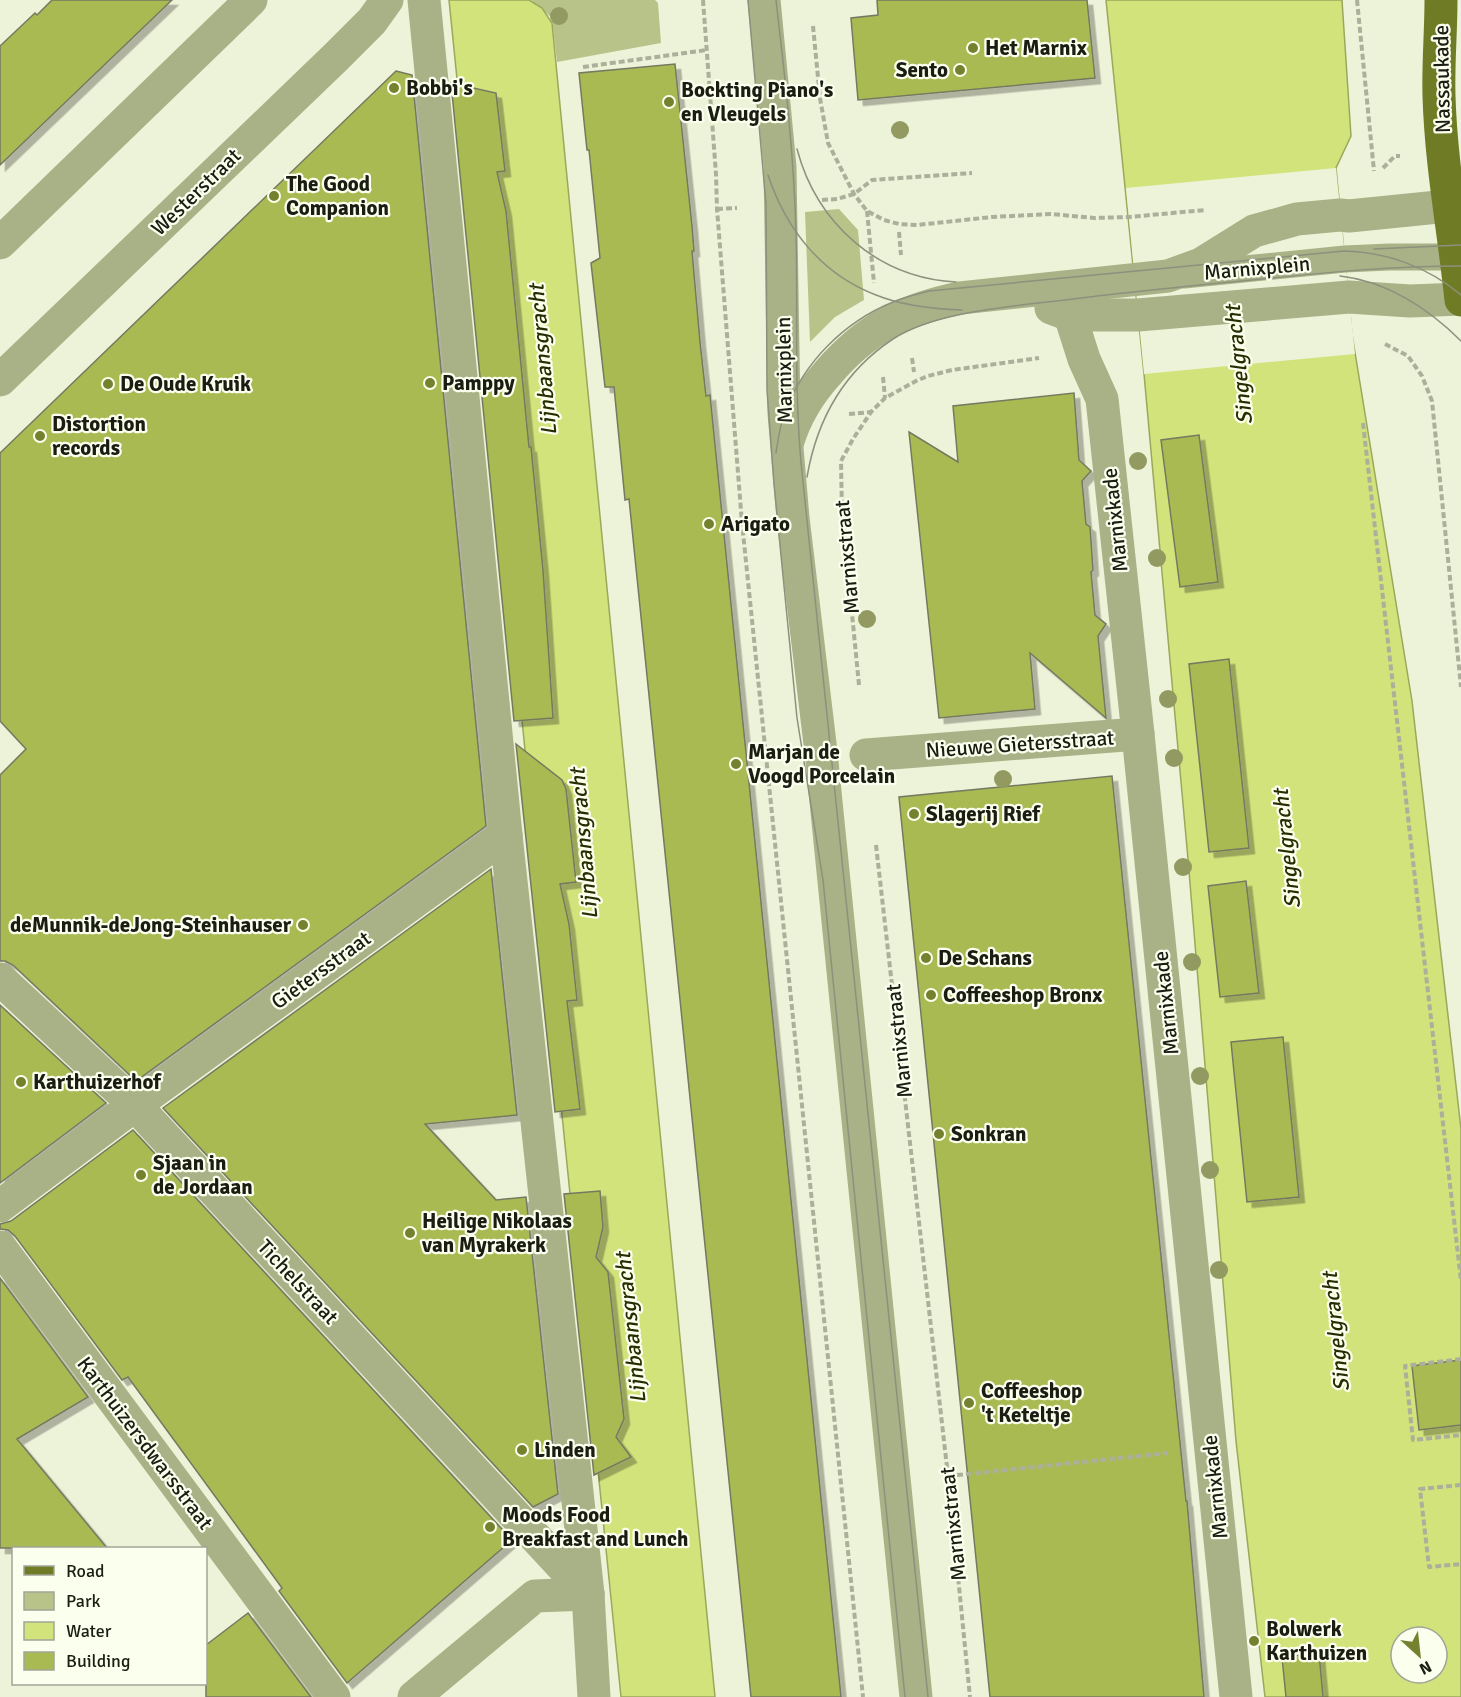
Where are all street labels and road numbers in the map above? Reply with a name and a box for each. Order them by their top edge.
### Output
street label: Nassaukade [1428,25,1456,133]
street label: Westerstraat [146,143,246,241]
street label: Marnixplein [1203,250,1311,286]
street label: Marnixplein [770,316,798,424]
street label: Marnixkade [1097,467,1133,573]
street label: Marnixstraat [829,499,865,615]
street label: Nieuwe Gietersstraat [925,724,1115,764]
street label: Gietersstraat [266,925,376,1015]
street label: Marnixkade [1148,950,1184,1056]
street label: Marnixstraat [880,983,918,1099]
street label: Tichelstraat [252,1234,344,1330]
street label: Karthuizersdwarsstraat [71,1351,219,1535]
street label: Marnixkade [1197,1434,1233,1540]
street label: Marnixstraat [934,1466,972,1582]

